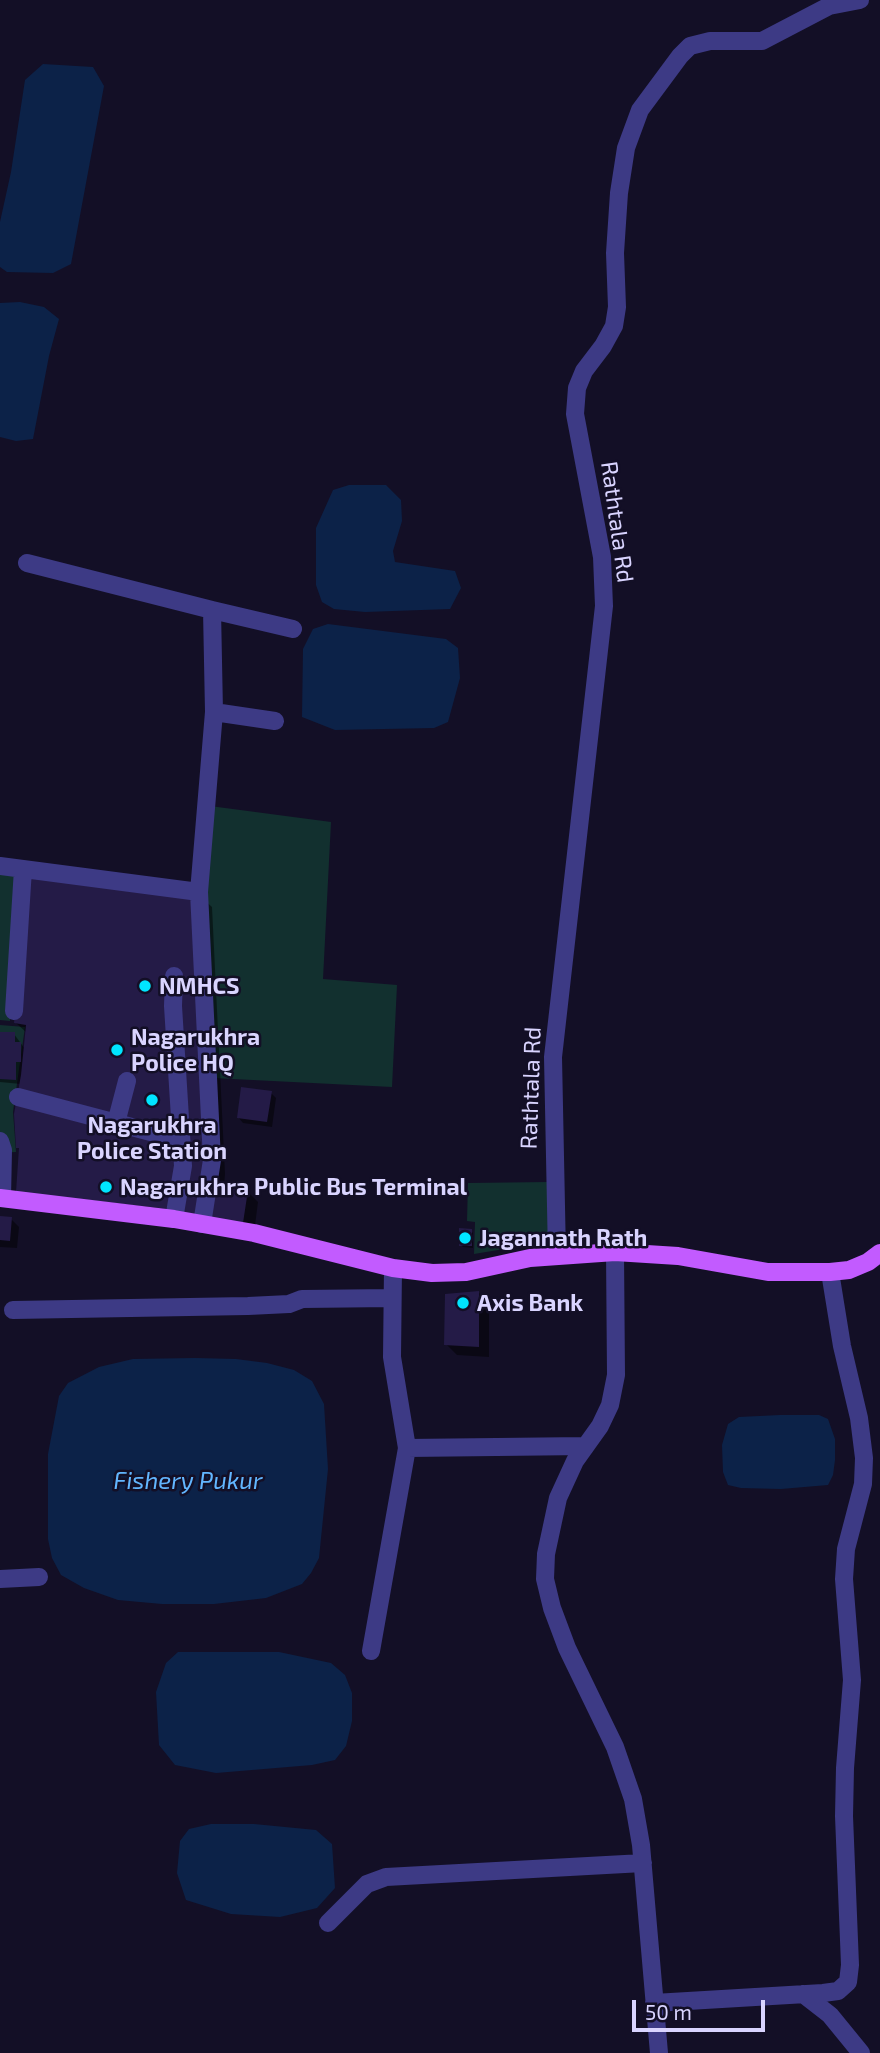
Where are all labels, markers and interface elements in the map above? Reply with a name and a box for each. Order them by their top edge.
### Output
street label: Rathtala Rd [595,460,639,584]
place label: NMHCS [159,972,240,1000]
marker: NMHCS [137,978,153,994]
place label: Nagarukhra Police HQ [131,1023,260,1077]
street label: Rathtala Rd [515,1026,547,1150]
marker: Nagarukhra Police HQ [109,1042,125,1058]
marker: Nagarukhra Police Station [144,1092,160,1108]
place label: Nagarukhra Police Station [77,1111,227,1165]
place label: Nagarukhra Public Bus Terminal [120,1173,467,1201]
marker: Nagarukhra Public Bus Terminal [98,1179,114,1195]
place label: Jagannath Rath [479,1224,647,1252]
marker: Jagannath Rath [457,1230,473,1246]
place label: Axis Bank [477,1289,583,1317]
marker: Axis Bank [455,1295,471,1311]
water label: Fishery Pukur [114,1467,262,1495]
scale bar [635,1986,768,2030]
text: 50 m [645,1999,692,2024]

